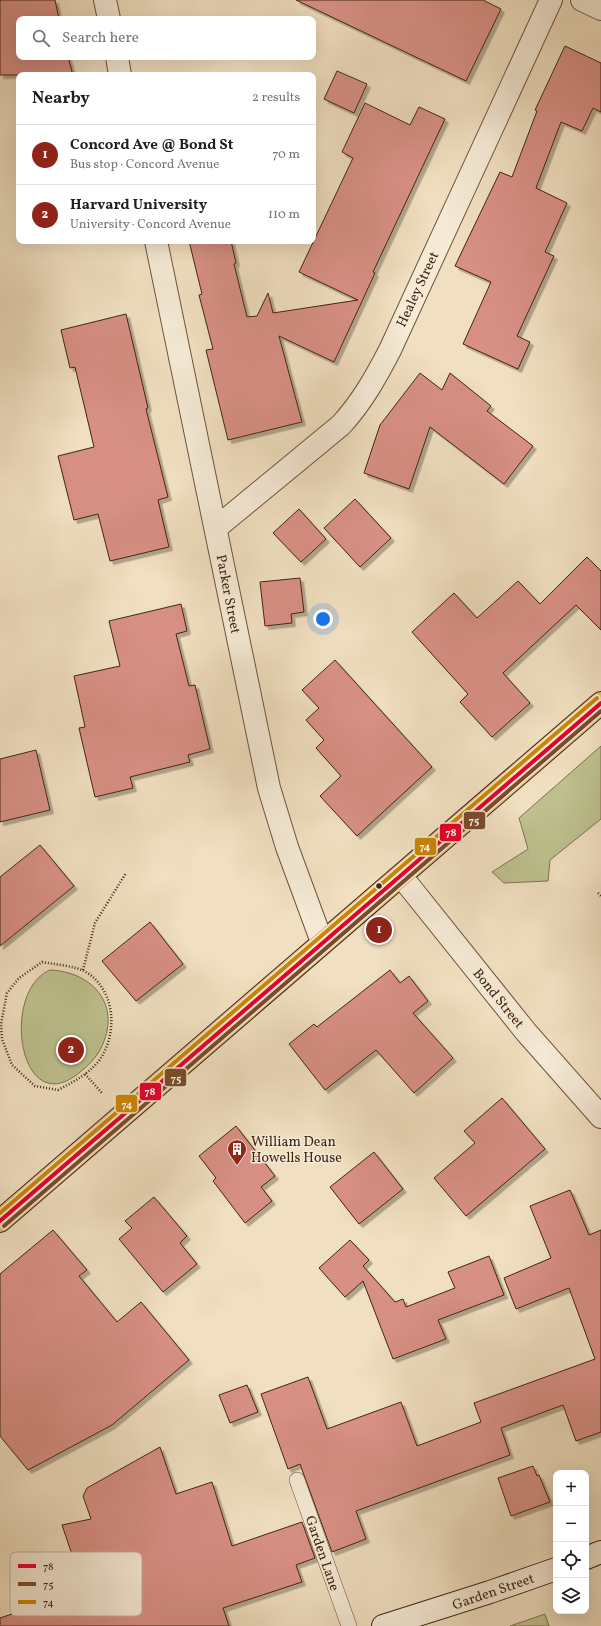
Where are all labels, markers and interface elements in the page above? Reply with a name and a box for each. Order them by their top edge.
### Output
search box [16,16,316,60]
icon: search [30,27,52,49]
text: Search here [62,28,139,49]
text: Nearby [32,87,90,110]
text: 2 results [252,89,300,107]
text: Concord Ave @ Bond St [70,135,233,156]
text: 1 [42,146,48,164]
text: 70 m [272,146,300,164]
text: Bus stop · Concord Avenue [70,156,220,174]
text: Harvard University [70,195,207,216]
text: 2 [42,206,48,224]
text: 110 m [268,206,300,224]
text: University · Concord Avenue [70,216,231,234]
street label: Healey Street [393,249,444,331]
street label: Parker Street [211,553,245,636]
your location [313,609,333,629]
line badge: 75 [463,811,486,830]
text: 75 [469,814,479,829]
line badge: 78 [439,823,462,842]
text: 78 [445,826,457,841]
line badge: 74 [414,837,437,856]
text: 74 [419,840,431,855]
unlabelled marker [374,881,384,891]
pin: 1 [366,915,392,945]
street label: Bond Street [468,965,528,1033]
pin: 2 [58,1035,84,1065]
line badge: 75 [164,1068,187,1087]
text: 75 [171,1072,181,1087]
line badge: 78 [139,1082,162,1101]
text: 78 [144,1085,156,1100]
line badge: 74 [115,1094,138,1113]
text: 74 [121,1098,133,1113]
place label: William Dean Howells House [251,1133,342,1168]
building icon: William Dean Howells House [226,1138,248,1166]
map controls [553,1470,589,1614]
button: + [553,1470,589,1506]
button: − [553,1506,589,1542]
street label: Garden Lane [300,1513,343,1594]
button: locate [553,1542,589,1578]
legend [10,1552,142,1616]
text: 78 [43,1560,54,1575]
street label: Garden Street [450,1569,537,1615]
text: 75 [43,1578,54,1593]
button: layers [553,1578,589,1614]
text: 74 [43,1596,54,1611]

